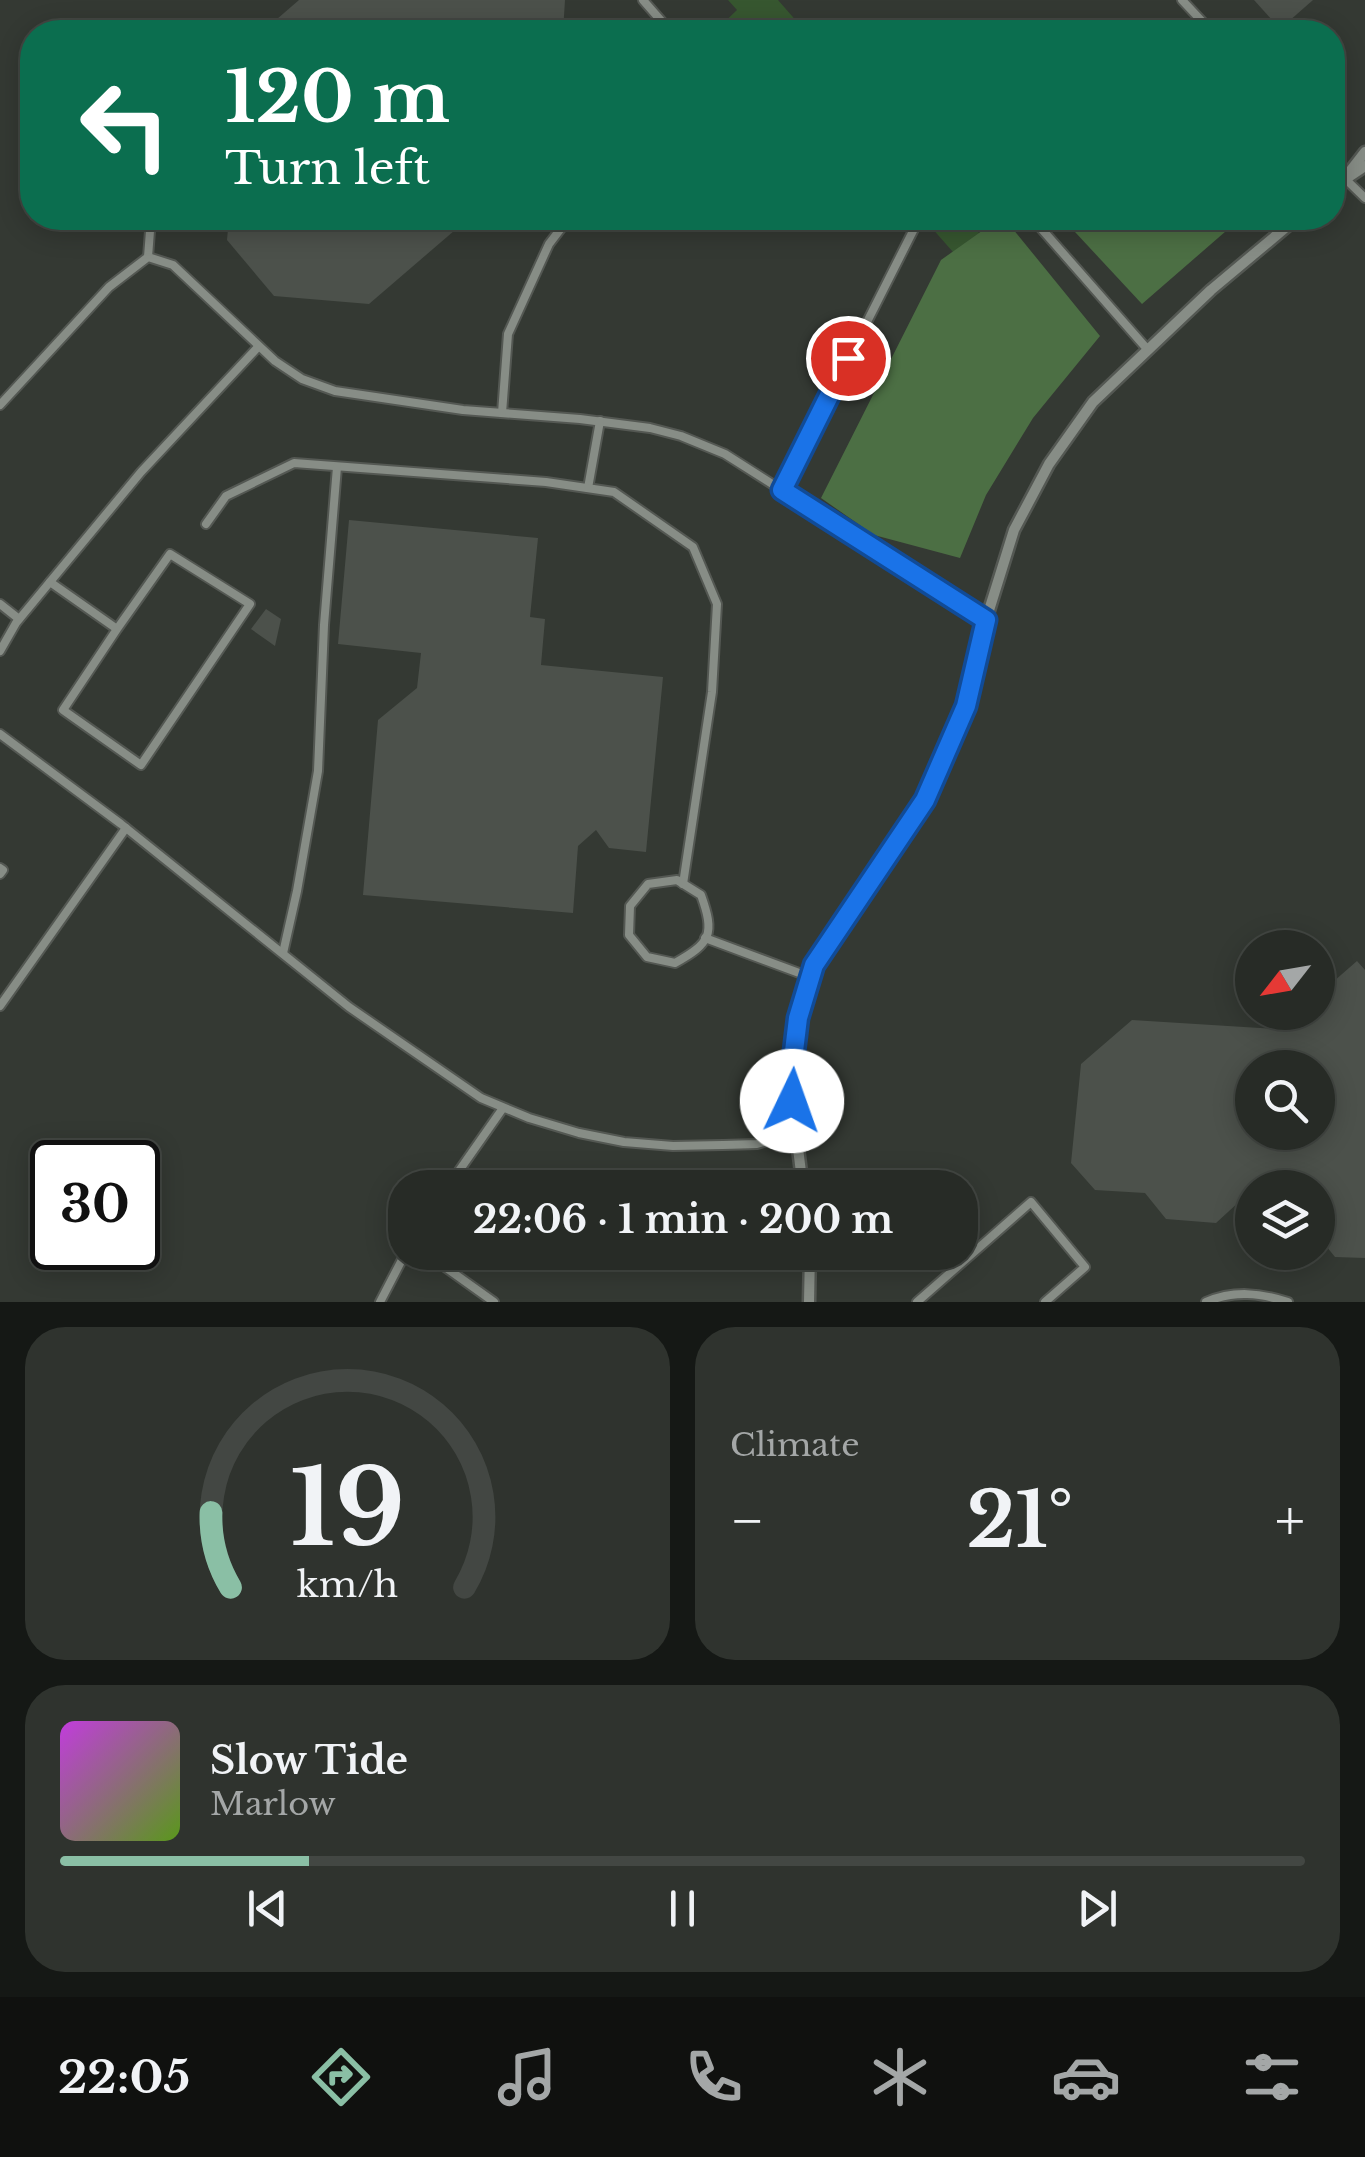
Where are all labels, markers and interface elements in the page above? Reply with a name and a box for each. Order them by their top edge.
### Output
text: 120 m [225,54,450,141]
icon: left [60,60,190,190]
text: Turn left [225,140,430,196]
pin [806,316,891,401]
icon: arrive [821,331,876,386]
north arrow [1235,930,1335,1030]
map controls [1235,930,1335,1270]
position arrow [740,1049,844,1153]
button: search [1235,1050,1335,1150]
speed limit sign: 30 [30,1140,160,1270]
button: layers [1235,1170,1335,1270]
text: 22:06 · 1 min · 200 m [473,1196,893,1243]
text: Climate [730,1425,859,1465]
text: 19 [290,1444,405,1573]
text: 21° [967,1474,1073,1567]
text: − [730,1487,765,1555]
text: + [1275,1487,1305,1555]
text: km/h [297,1562,398,1607]
text: Slow Tide [210,1737,408,1784]
text: Marlow [210,1784,336,1824]
icon: previous [240,1881,295,1936]
icon: pause [655,1881,710,1936]
icon: next [1070,1881,1125,1936]
icon: directions [306,2042,376,2112]
icon: music [492,2042,562,2112]
icon: phone [679,2042,749,2112]
icon: climate [865,2042,935,2112]
icon: car [1051,2042,1121,2112]
icon: filters [1237,2042,1307,2112]
text: 22:05 [58,2049,190,2105]

